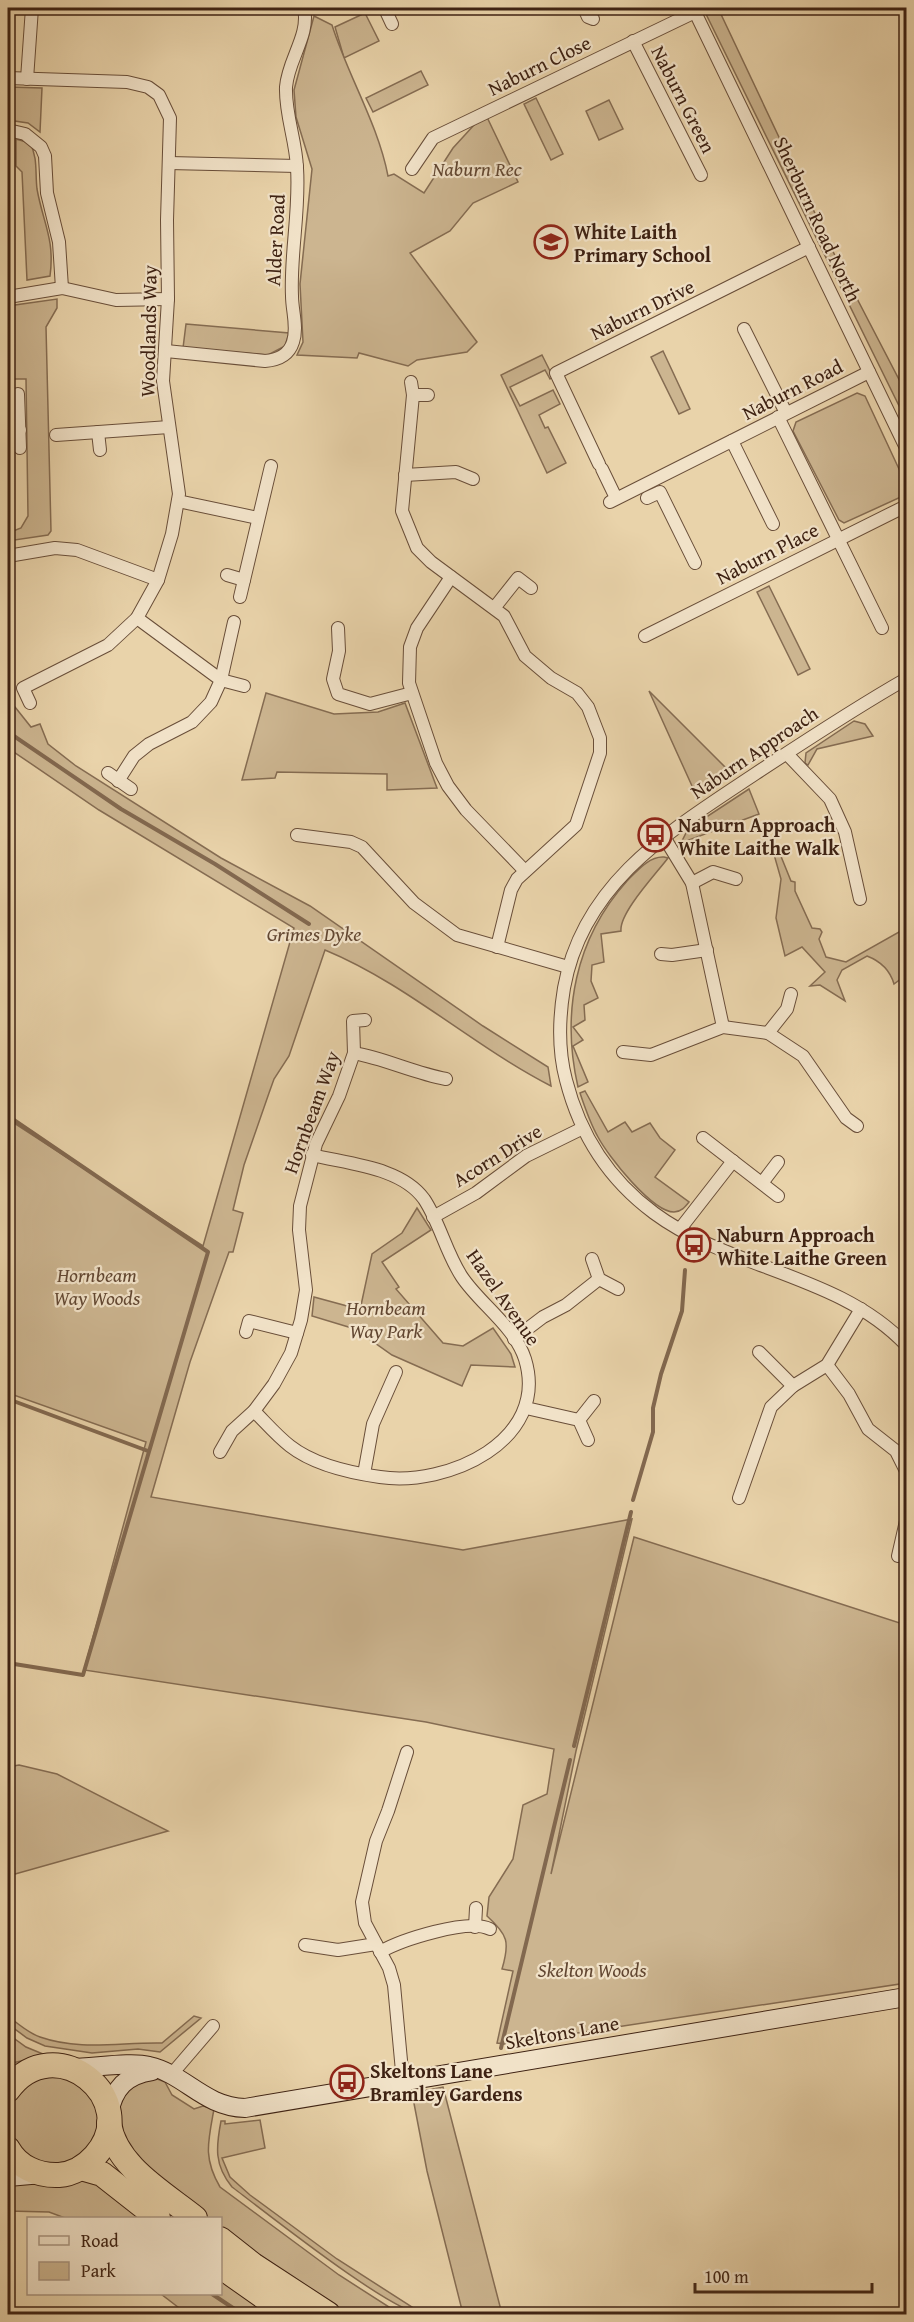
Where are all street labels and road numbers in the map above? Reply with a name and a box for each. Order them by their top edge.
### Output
street label: Naburn Close [482,28,596,102]
street label: Naburn Green [644,40,724,158]
street label: Sherburn Road North [767,131,869,307]
street label: Alder Road [258,193,292,287]
street label: Woodlands Way [132,265,164,397]
street label: Naburn Drive [585,271,699,347]
street label: Naburn Road [737,351,848,427]
street label: Naburn Place [711,515,823,591]
street label: Naburn Approach [684,698,824,806]
street label: Hornbeam Way [275,1047,347,1177]
street label: Acorn Drive [447,1116,547,1194]
street label: Hazel Avenue [460,1243,548,1351]
street label: Skeltons Lane [503,2008,621,2056]

